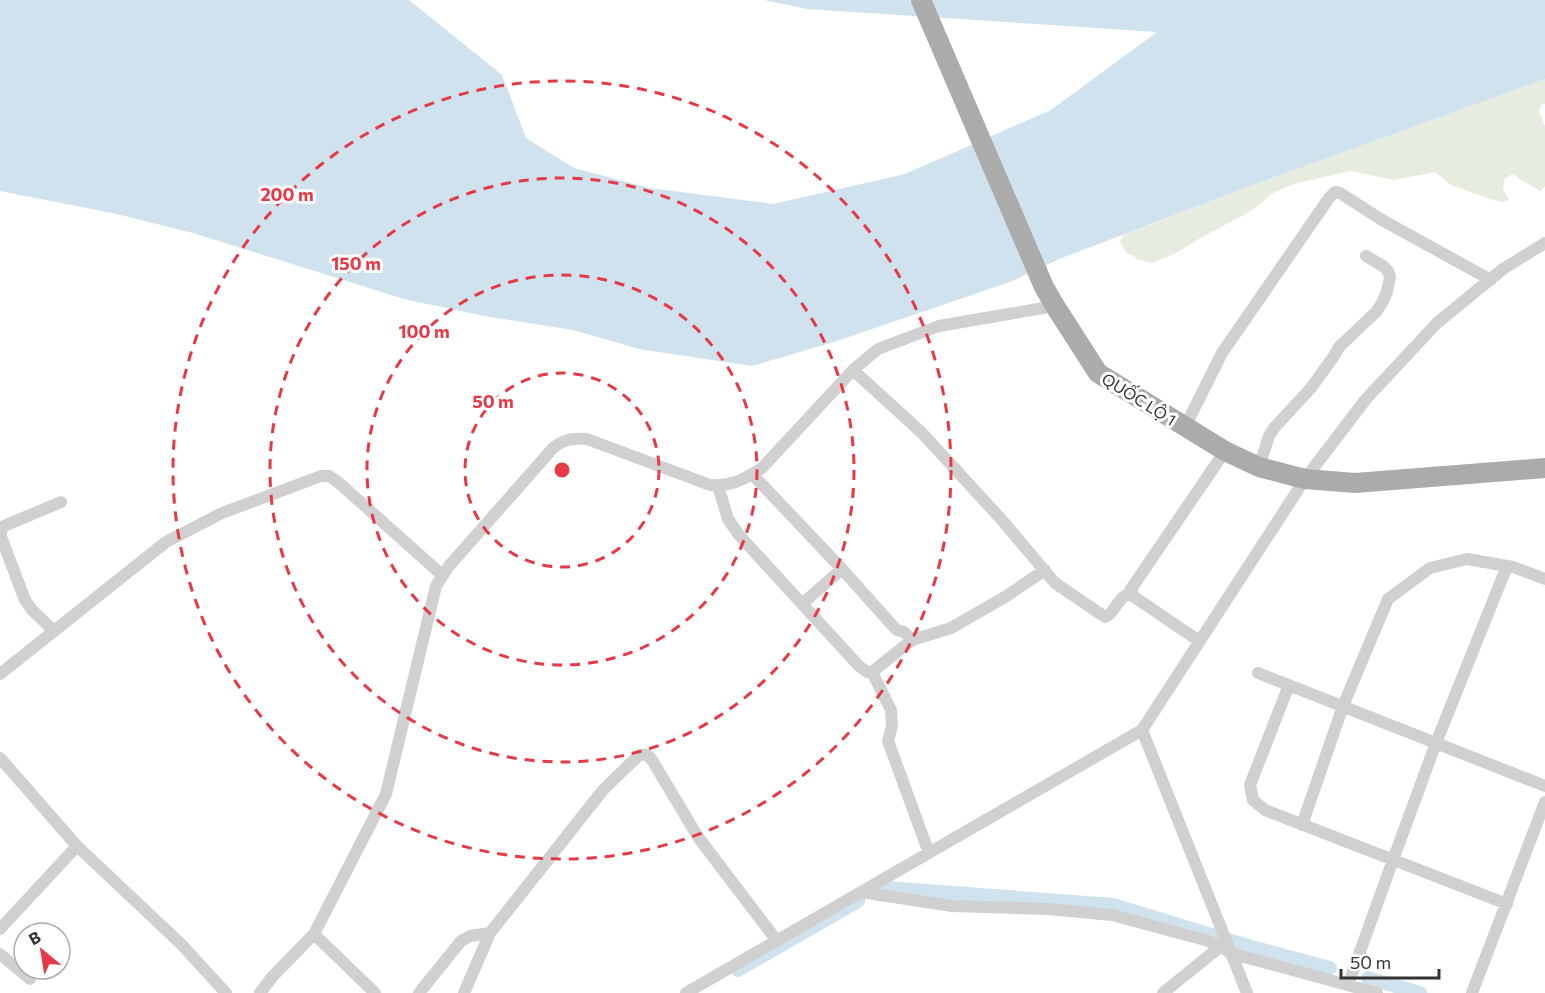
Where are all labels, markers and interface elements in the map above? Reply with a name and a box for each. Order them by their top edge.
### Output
text: 200 m [260,183,314,205]
text: 150 m [331,252,381,274]
text: 100 m [398,320,450,342]
street label: QUỐC LỘ 1 [1099,367,1181,429]
text: 50 m [472,390,514,412]
centre of rings [552,460,572,480]
north arrow [12,921,72,981]
text: B [25,926,44,948]
scale bar [1341,942,1438,980]
text: 50 m [1350,951,1391,973]

